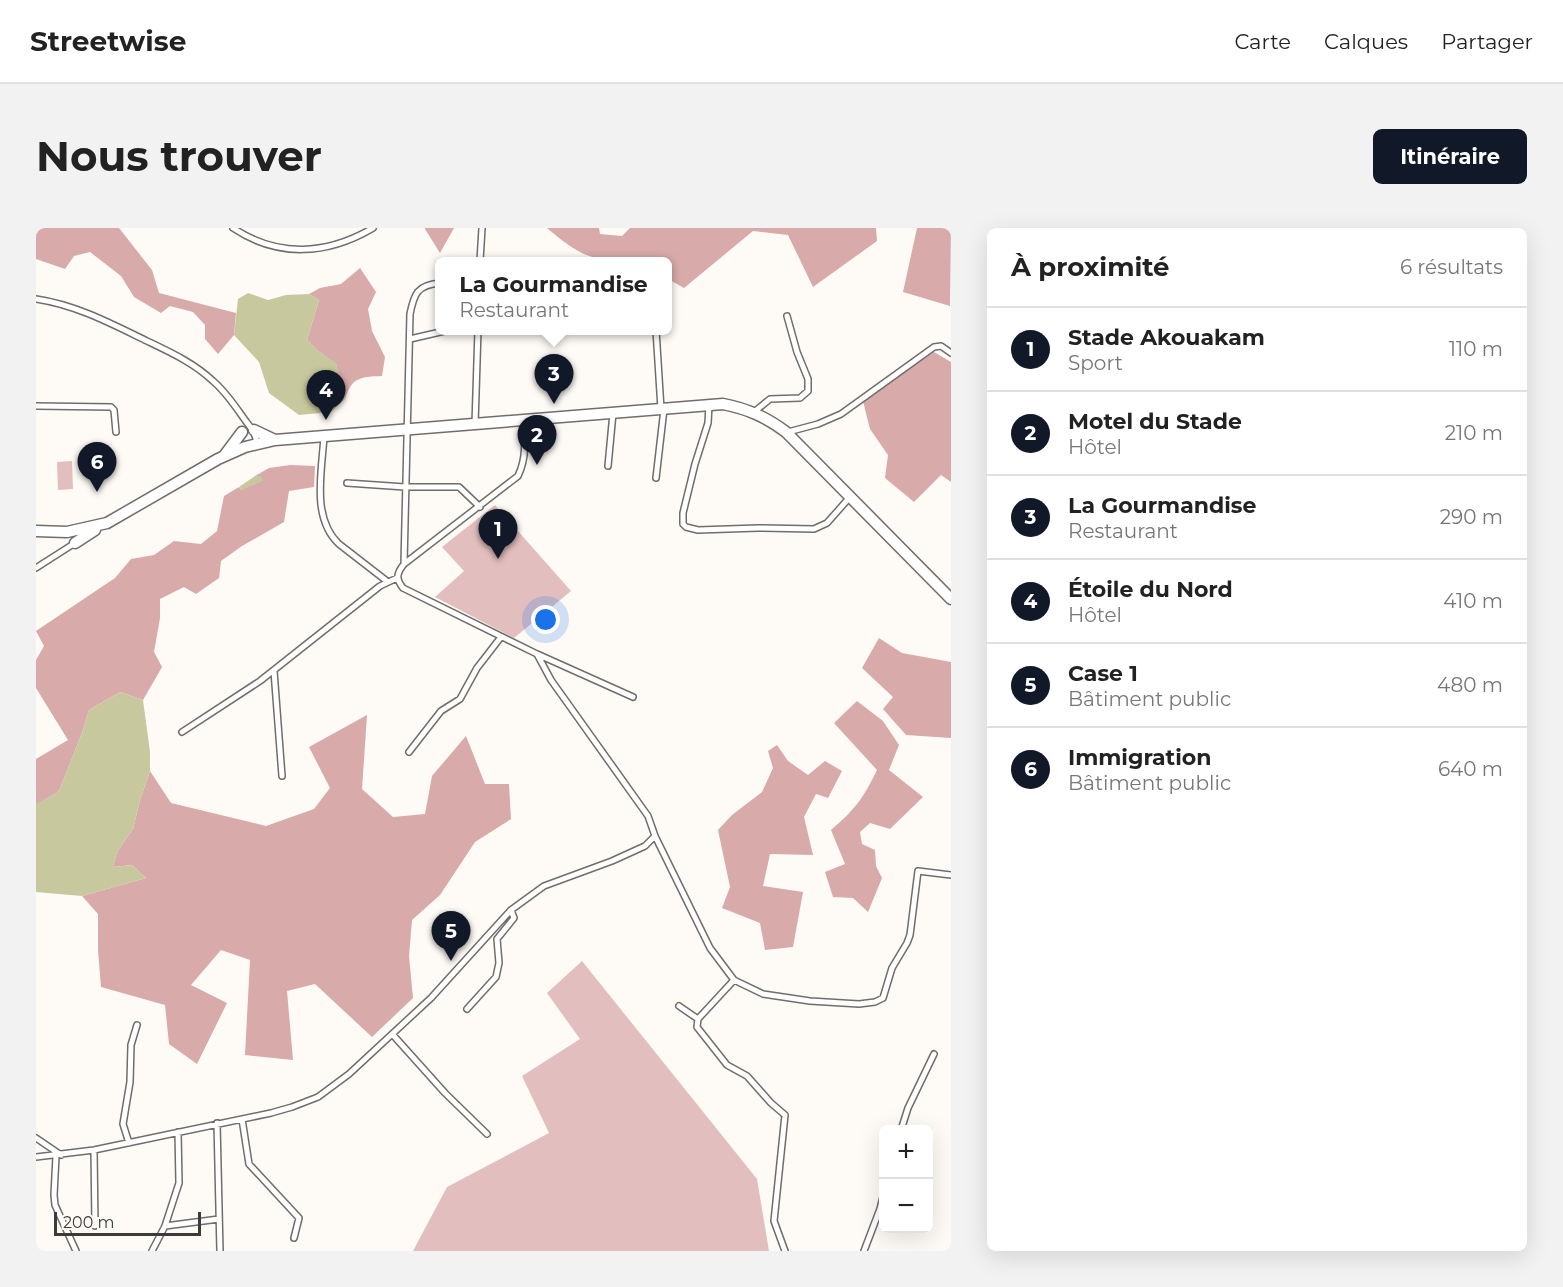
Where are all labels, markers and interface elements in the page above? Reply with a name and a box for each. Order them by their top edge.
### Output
text: Streetwise [30,24,186,58]
text: Carte [1234,29,1291,54]
text: Calques [1324,29,1408,54]
text: Partager [1441,29,1533,54]
button: Itinéraire [1373,129,1527,184]
text: Nous trouver [36,130,322,182]
text: À proximité [1011,251,1170,283]
text: 6 résultats [1400,255,1503,279]
popup [435,257,672,335]
text: La Gourmandise [459,271,648,298]
text: Restaurant [459,298,569,322]
text: Stade Akouakam [1068,324,1265,351]
text: 1 [1027,337,1034,361]
text: 110 m [1449,337,1503,361]
text: Sport [1068,351,1123,375]
pin: 3 [534,354,574,404]
pin: 4 [306,370,346,420]
text: Motel du Stade [1068,408,1242,435]
pin: 2 [518,416,556,465]
text: 2 [1025,421,1036,445]
text: 210 m [1445,421,1503,445]
text: Hôtel [1068,435,1122,459]
pin: 6 [78,442,116,492]
text: La Gourmandise [1068,492,1256,519]
text: 3 [1025,505,1036,529]
text: 290 m [1440,505,1503,529]
pin: 1 [478,510,518,559]
text: Restaurant [1068,519,1178,543]
text: Étoile du Nord [1068,576,1233,603]
text: 4 [1024,589,1037,613]
text: 410 m [1443,589,1503,613]
text: Hôtel [1068,603,1122,627]
your location [531,605,560,634]
text: Case 1 [1068,660,1138,687]
text: 5 [1025,673,1036,697]
text: 480 m [1437,673,1503,697]
text: Bâtiment public [1068,687,1231,711]
text: Immigration [1068,744,1211,771]
text: 6 [1024,757,1037,781]
text: 640 m [1438,757,1503,781]
text: Bâtiment public [1068,771,1231,795]
pin: 5 [432,912,470,961]
map controls [879,1125,933,1233]
button: + [879,1125,933,1179]
button: − [879,1179,933,1233]
scale bar [54,1209,201,1236]
text: 200 m [63,1213,114,1232]

